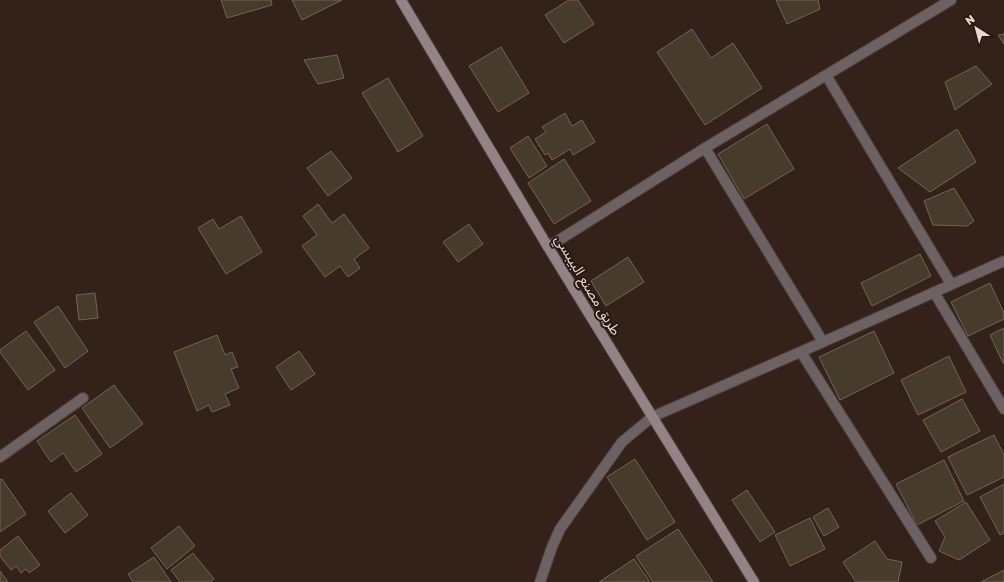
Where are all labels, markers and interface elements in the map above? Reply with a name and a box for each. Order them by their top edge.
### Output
north arrow [956,8,996,48]
text: N [963,12,977,27]
street label: طريق مصنع البيبسي [549,232,625,340]

